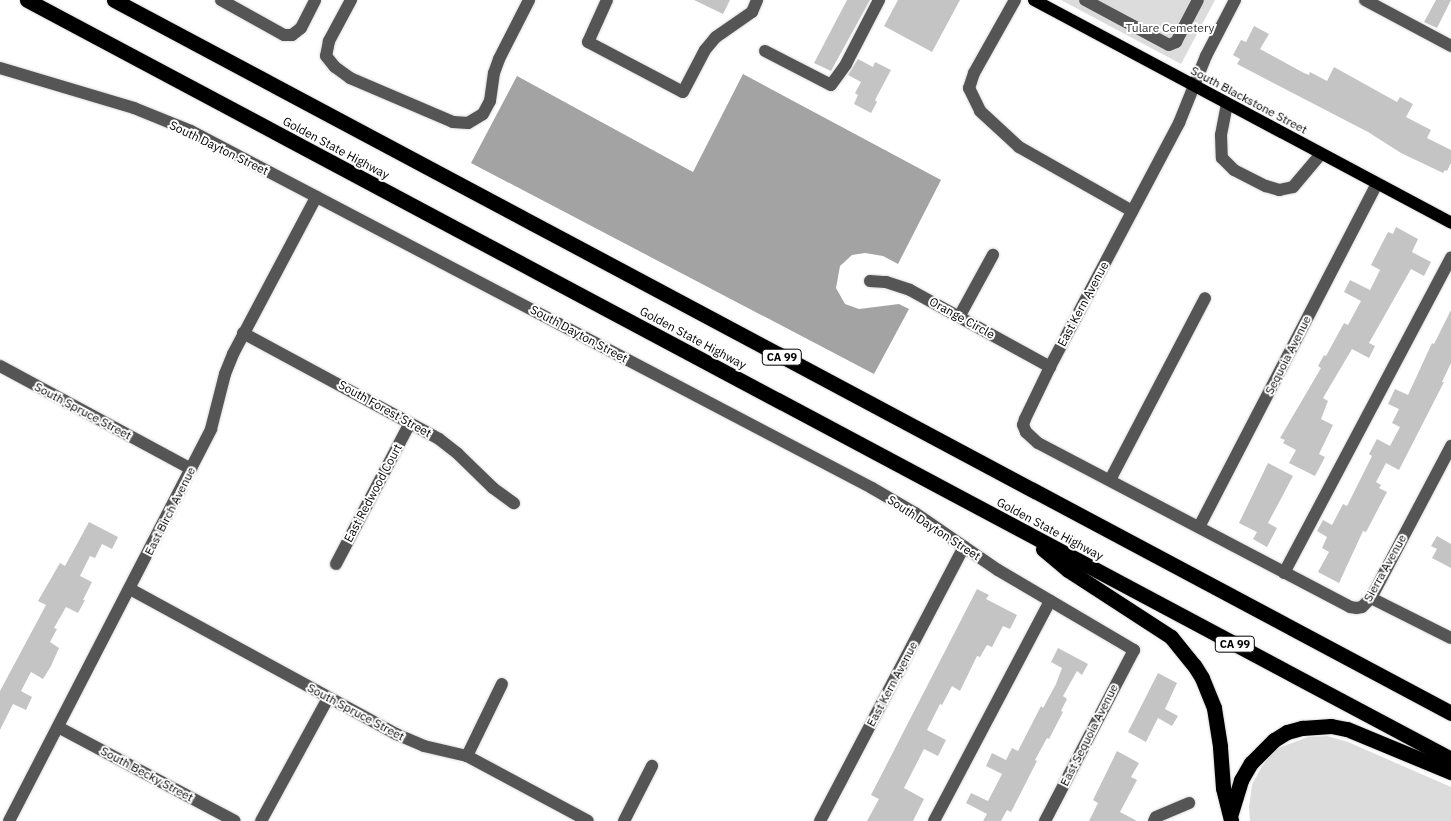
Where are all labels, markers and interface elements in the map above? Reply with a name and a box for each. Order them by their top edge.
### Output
park label: Tulare Cemetery [1126,21,1214,35]
street label: South Blackstone Street [1188,63,1310,137]
street label: Golden State Highway [280,114,392,182]
street label: South Dayton Street [167,118,271,178]
street label: East Kern Avenue [1055,259,1111,349]
street label: Orange Circle [927,294,997,342]
street label: South Dayton Street [528,302,630,366]
street label: Golden State Highway [637,304,749,372]
street label: Sequoia Avenue [1262,313,1314,397]
road number: CA 99 [761,348,803,366]
street label: South Forest Street [336,377,434,441]
street label: South Spruce Street [32,379,134,443]
street label: East Redwood Court [341,441,405,545]
street label: East Birch Avenue [142,464,198,558]
street label: South Dayton Street [885,492,983,564]
street label: Golden State Highway [994,495,1106,563]
street label: Sierra Avenue [1361,532,1409,604]
road number: CA 99 [1214,636,1256,652]
street label: East Kern Avenue [864,639,920,729]
street label: South Spruce Street [305,680,407,744]
street label: East Sequoia Avenue [1057,682,1121,788]
street label: South Becky Street [98,743,196,805]

